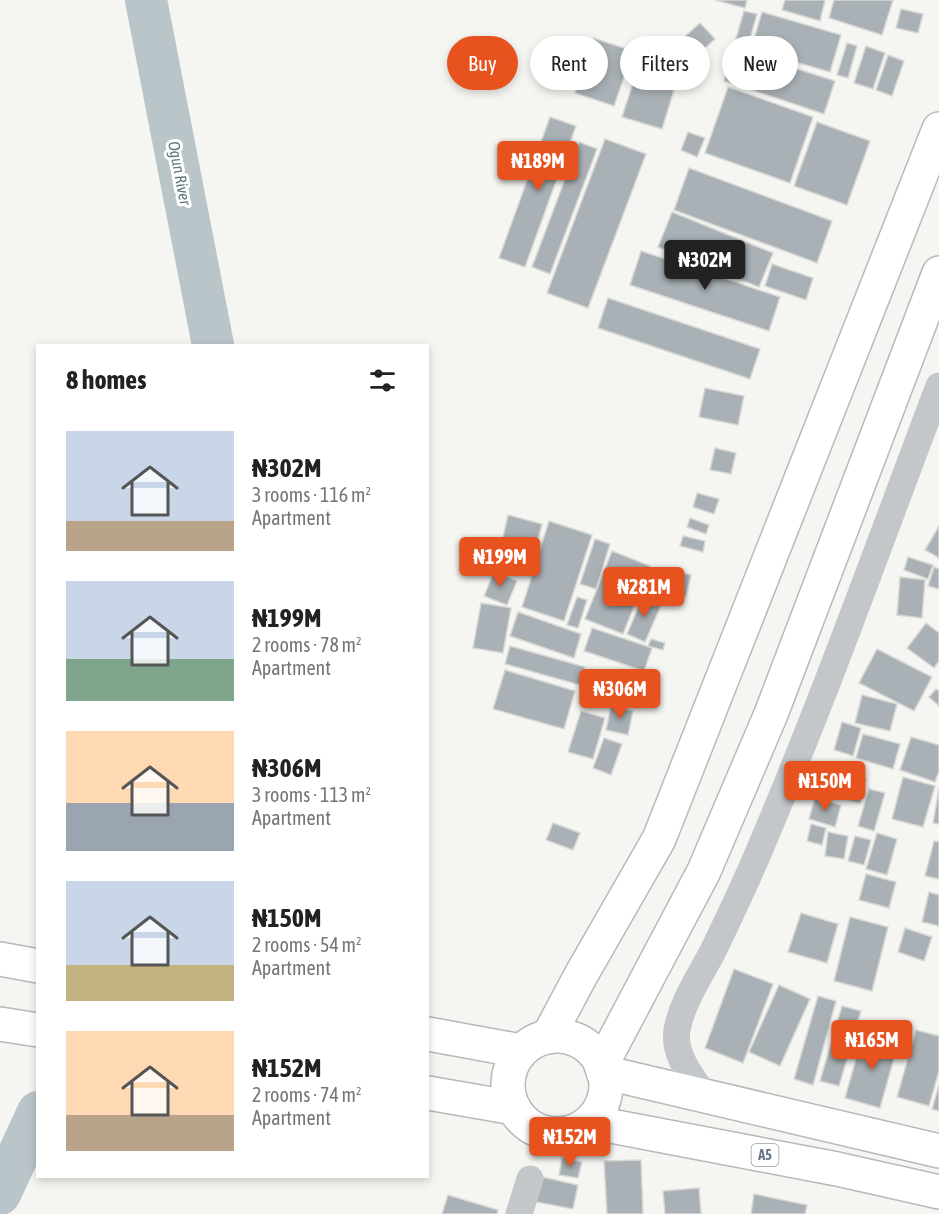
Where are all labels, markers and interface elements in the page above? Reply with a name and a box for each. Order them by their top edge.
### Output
chip: Buy [447,36,518,90]
chip: Rent [530,36,608,90]
chip: Filters [620,36,710,90]
chip: New [722,36,798,90]
water label: Ogun River [164,140,195,208]
pin: ₦189M [496,141,580,192]
text: ₦189M [511,149,565,172]
pin: ₦302M [663,240,747,291]
text: ₦302M [678,248,732,271]
icon: filters [366,364,399,397]
text: 8 homes [66,365,146,395]
text: ₦302M [252,453,321,483]
icon: home [114,455,186,527]
text: 3 rooms · 116 m² [252,483,371,506]
text: Apartment [252,506,331,529]
pin: ₦199M [458,537,542,588]
text: ₦199M [473,545,527,568]
pin: ₦281M [602,567,686,618]
text: ₦281M [617,575,671,598]
text: ₦199M [252,603,321,633]
icon: home [114,605,186,677]
text: 2 rooms · 78 m² [252,633,362,656]
text: Apartment [252,656,331,679]
pin: ₦306M [578,669,662,720]
text: ₦306M [593,677,647,700]
text: ₦306M [252,753,321,783]
icon: home [114,755,186,827]
pin: ₦150M [783,761,867,812]
text: ₦150M [798,769,852,792]
text: 3 rooms · 113 m² [252,783,371,806]
text: Apartment [252,806,331,829]
text: ₦150M [252,903,321,933]
icon: home [114,905,186,977]
text: 2 rooms · 54 m² [252,933,362,956]
text: Apartment [252,956,331,979]
pin: ₦165M [830,1020,914,1071]
text: ₦165M [845,1028,899,1051]
text: ₦152M [252,1053,321,1083]
icon: home [114,1055,186,1127]
text: 2 rooms · 74 m² [252,1083,362,1106]
text: Apartment [252,1106,331,1129]
pin: ₦152M [528,1117,612,1168]
text: ₦152M [543,1125,597,1148]
road number: A5 [752,1144,778,1166]

